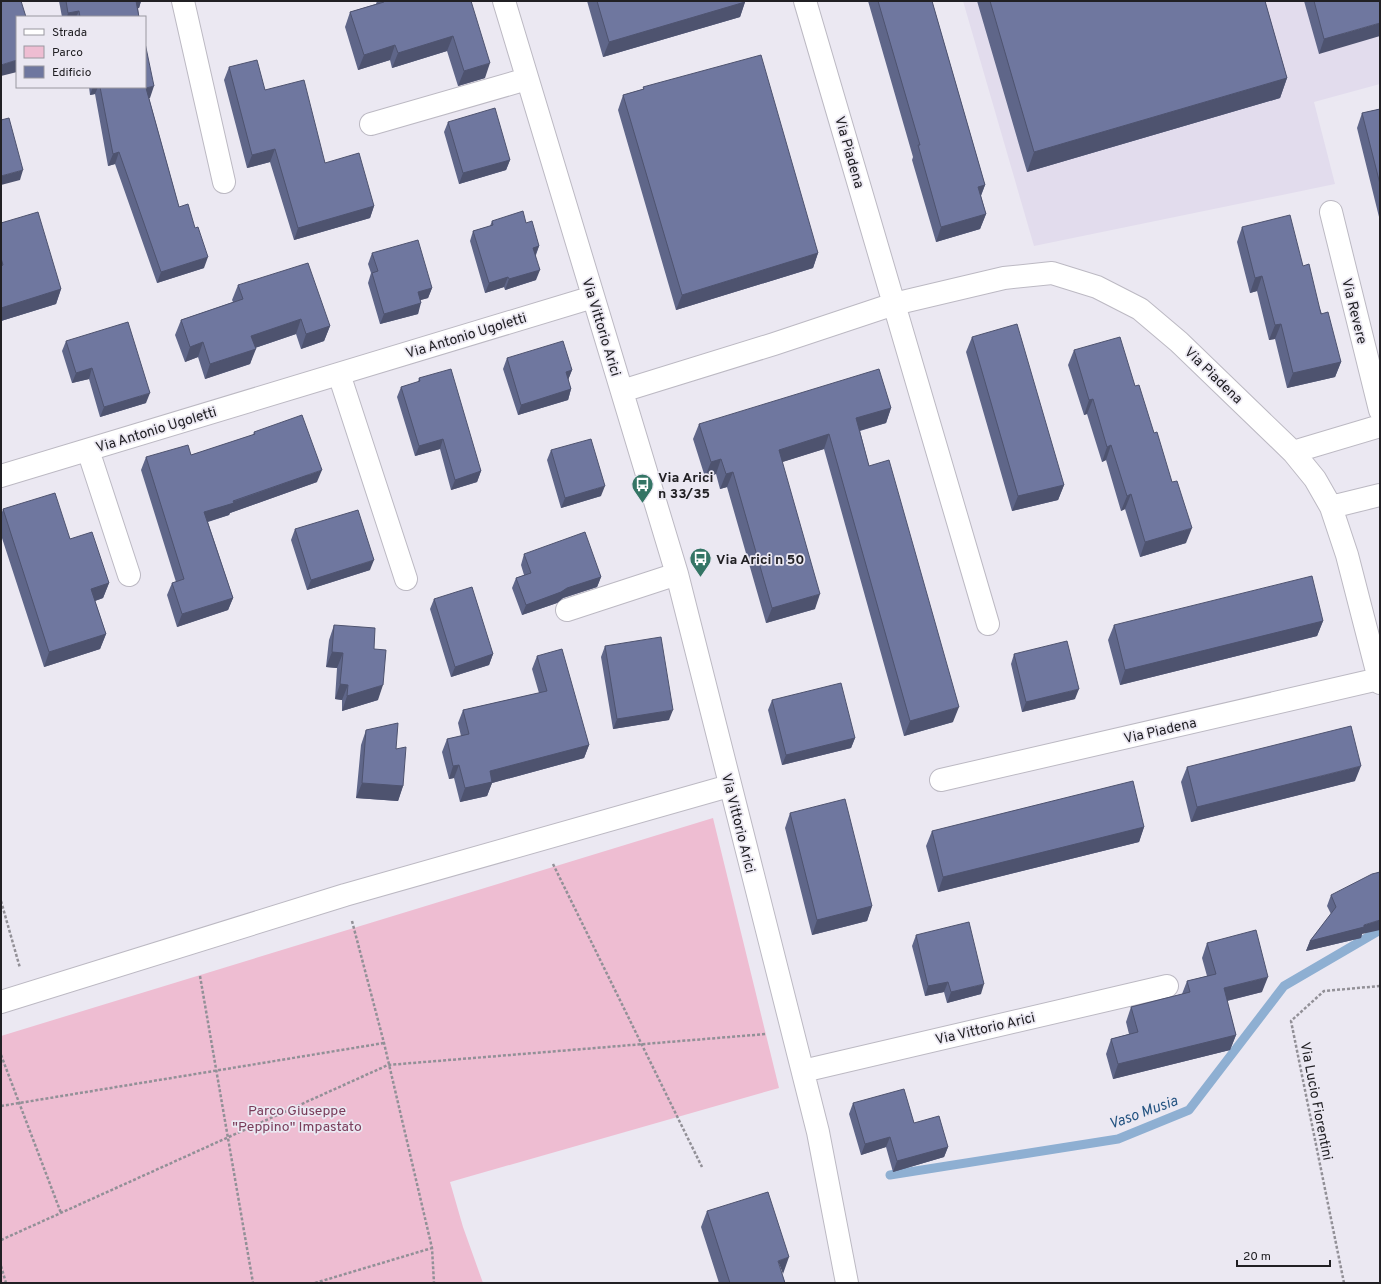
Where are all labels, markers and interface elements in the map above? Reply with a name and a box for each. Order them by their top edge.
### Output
legend [16,16,146,88]
text: Strada [52,25,87,41]
text: Parco [52,45,83,61]
text: Edificio [52,65,92,81]
street label: Via Piadena [830,114,867,190]
street label: Via Vittorio Arici [578,276,624,379]
street label: Via Revere [1337,277,1370,346]
street label: Via Antonio Ugoletti [404,310,529,363]
street label: Via Piadena [1180,344,1246,408]
street label: Via Antonio Ugoletti [94,404,219,457]
place label: Via Arici n 33/35 [658,470,714,503]
bus stop icon: Via Arici n 33/35 [630,472,656,505]
bus stop icon: Via Arici n 50 [688,546,714,579]
place label: Via Arici n 50 [716,552,805,569]
street label: Via Piadena [1122,715,1198,748]
street label: Via Vittorio Arici [717,772,758,875]
street label: Via Vittorio Arici [934,1010,1037,1049]
street label: Via Lucio Fiorentini [1296,1041,1335,1162]
water label: Vaso Musia [1106,1092,1181,1135]
park label: Parco Giuseppe "Peppino" Impastato [232,1103,362,1136]
scale bar [1237,1242,1330,1268]
text: 20 m [1243,1249,1271,1265]

